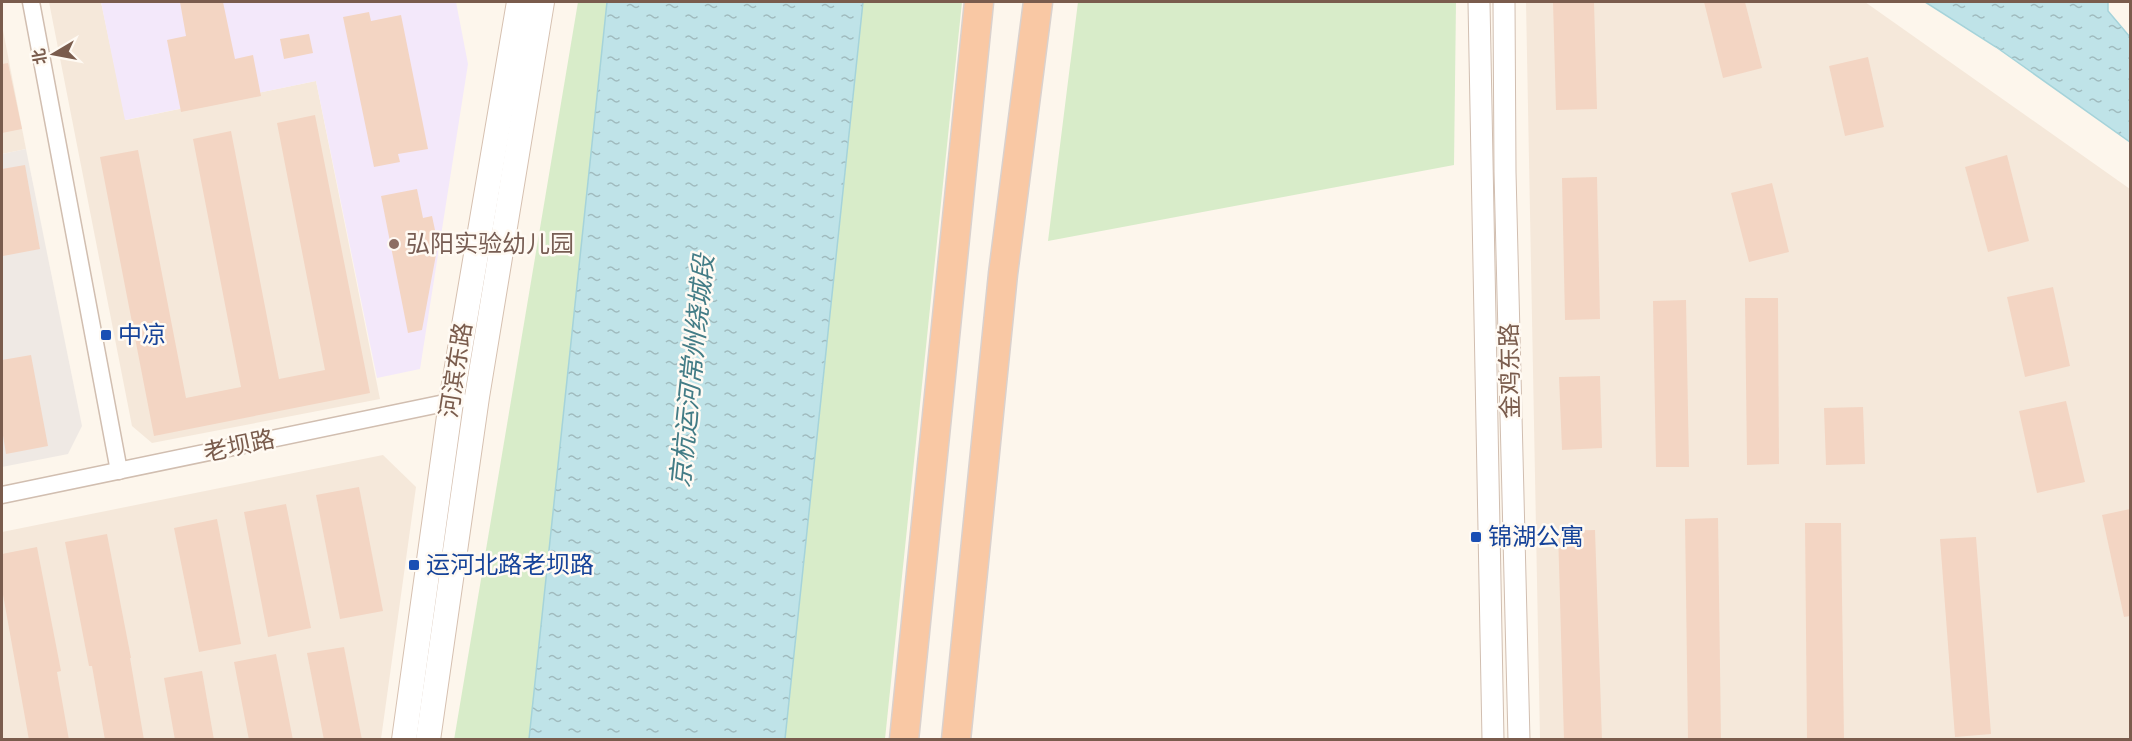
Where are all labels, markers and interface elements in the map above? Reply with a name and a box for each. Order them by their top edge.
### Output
north arrow [24,24,84,84]
text: 北 [27,47,52,66]
place label: 弘阳实验幼儿园 [406,226,574,261]
marker: 弘阳实验幼儿园 [387,237,401,251]
water label: 京杭运河常州绕城段 [661,250,723,489]
place label: 中凉 [118,317,166,352]
street label: 河滨东路 [431,320,480,420]
street label: 金鸡东路 [1491,323,1528,419]
marker: 中凉 [99,328,113,342]
street label: 老坝路 [200,421,278,470]
place label: 锦湖公寓 [1488,519,1584,554]
marker: 锦湖公寓 [1469,530,1483,544]
place label: 运河北路老坝路 [426,547,594,582]
marker: 运河北路老坝路 [407,558,421,572]

